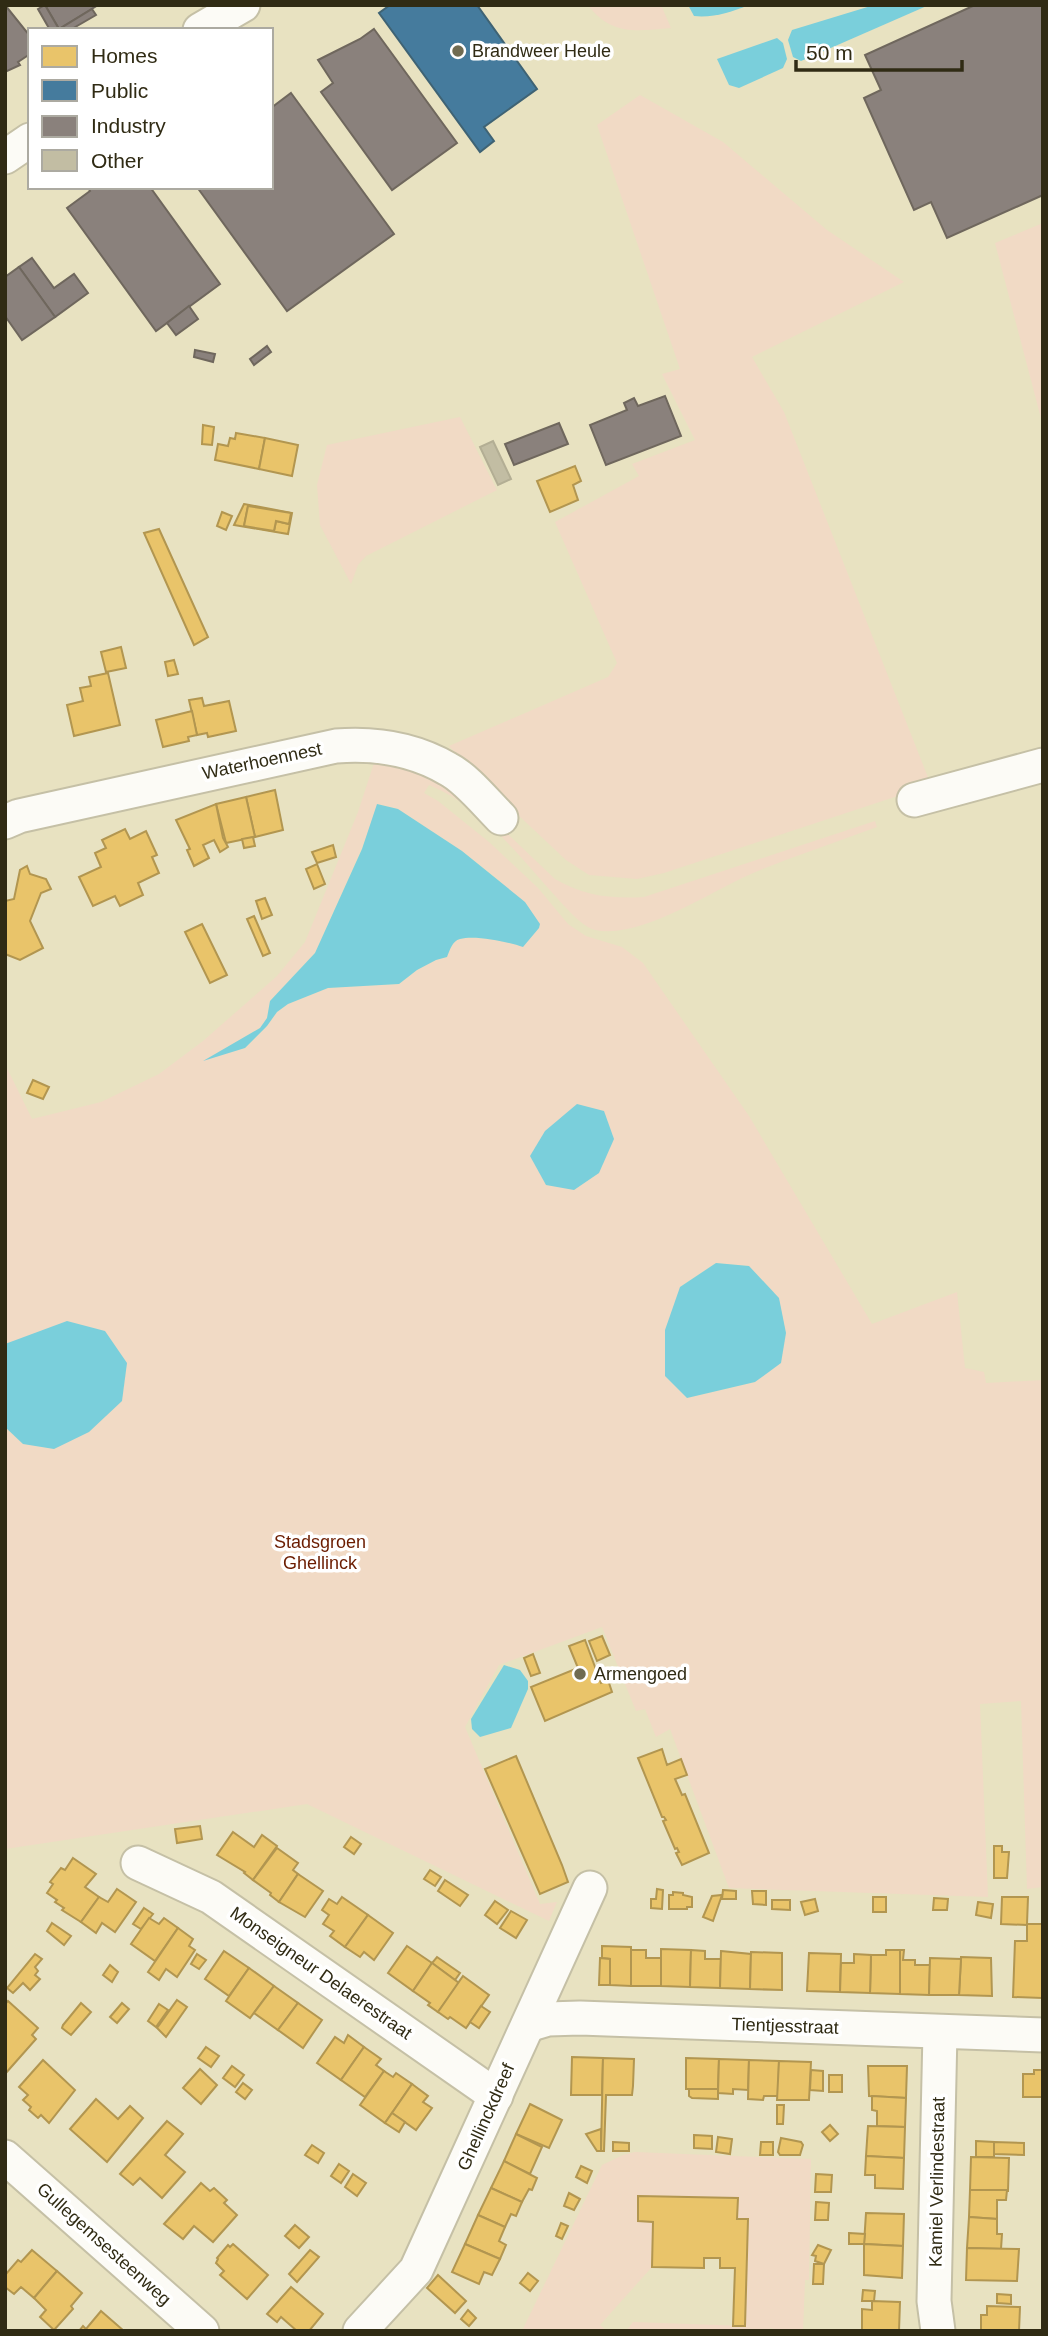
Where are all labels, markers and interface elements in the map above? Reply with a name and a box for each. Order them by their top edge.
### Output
legend [28,28,273,189]
scale bar [796,28,962,72]
place label: Brandweer Heule [472,41,611,61]
text: 50 m [806,41,853,64]
marker: Brandweer Heule [450,43,466,59]
text: Homes [91,44,158,67]
text: Public [91,79,148,102]
text: Industry [91,114,166,137]
text: Other [91,149,144,172]
street label: Waterhoennest [201,739,323,783]
park label: Stadsgroen Ghellinck [274,1532,366,1573]
place label: Armengoed [594,1664,687,1684]
marker: Armengoed [572,1666,588,1682]
street label: Monseigneur Delaerestraat [226,1903,416,2043]
street label: Tientjesstraat [731,2014,839,2038]
street label: Ghellinckdreef [453,2059,519,2174]
street label: Kamiel Verlindestraat [926,2097,948,2267]
street label: Gullegemsesteenweg [33,2179,175,2309]

